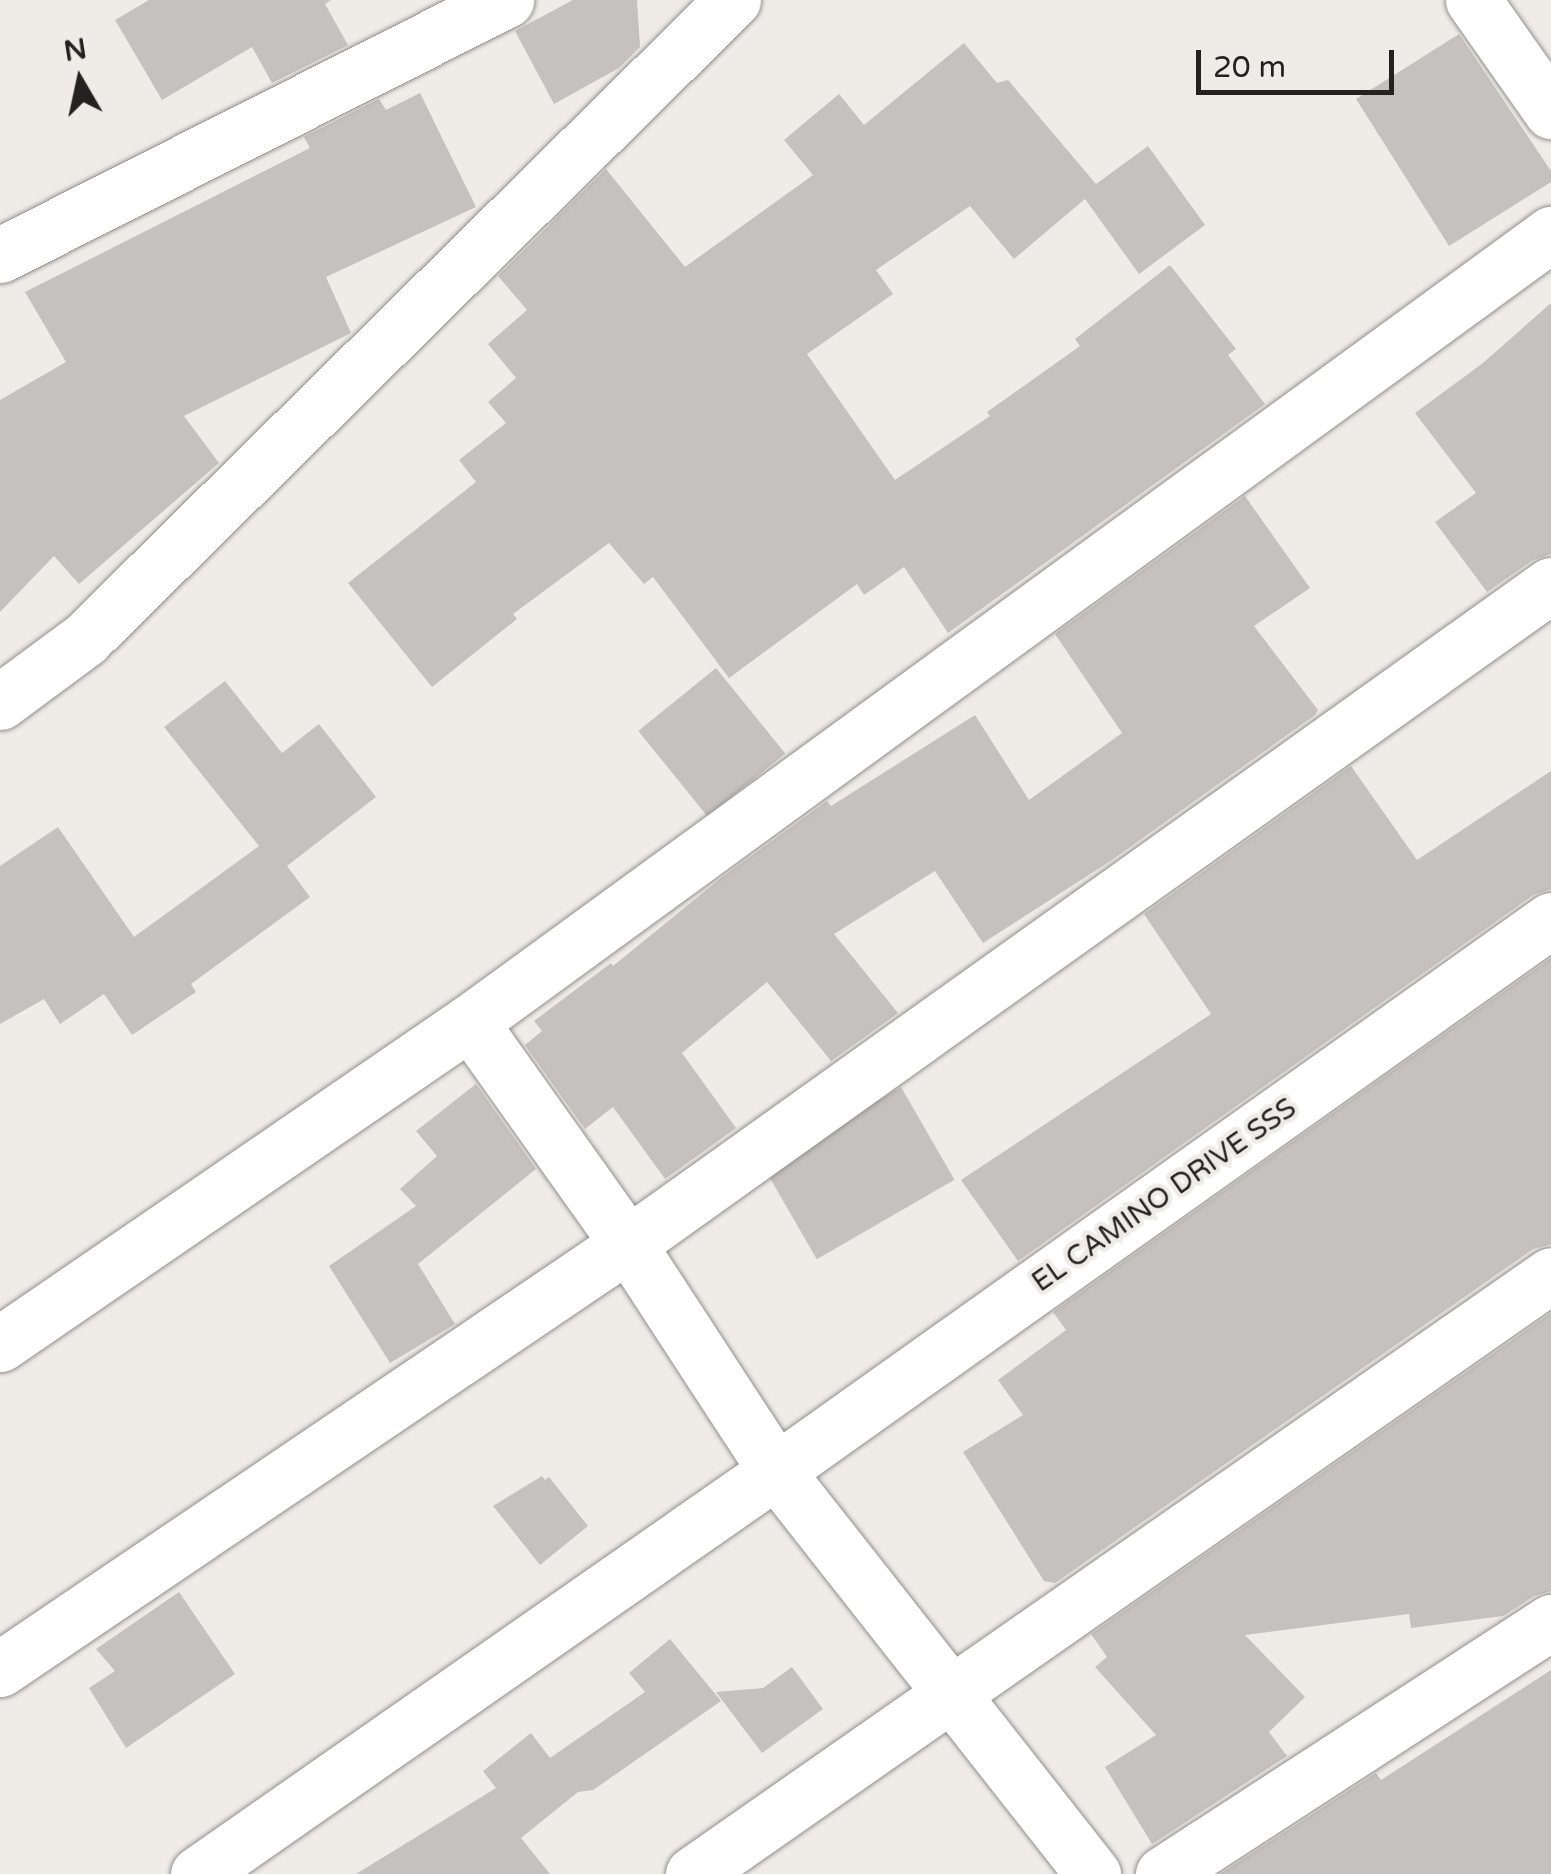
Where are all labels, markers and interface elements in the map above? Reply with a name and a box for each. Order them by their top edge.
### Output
north arrow [30,30,130,130]
scale bar [1201,30,1398,92]
text: N [62,32,89,69]
text: 20 m [1213,49,1286,86]
street label: EL CAMINO DRIVE SSS [1026,1091,1302,1299]

